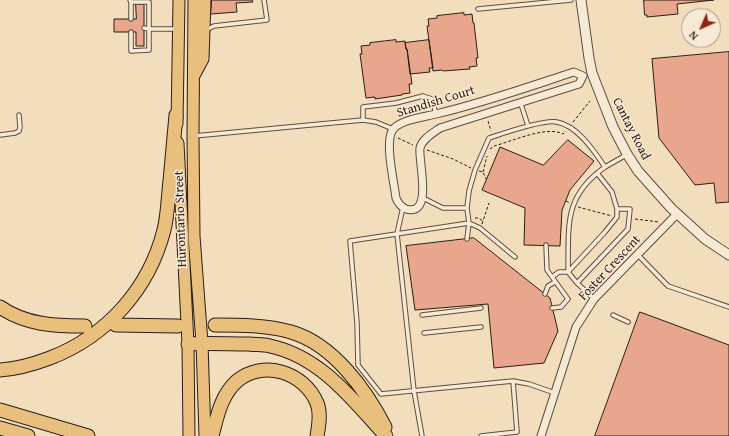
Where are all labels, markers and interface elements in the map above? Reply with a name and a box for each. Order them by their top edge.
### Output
north arrow [681,8,721,48]
text: N [685,28,701,44]
street label: Standish Court [395,83,477,121]
street label: Cantay Road [609,95,653,163]
street label: Hurontario Street [172,170,190,268]
street label: Foster Crescent [576,232,644,304]

